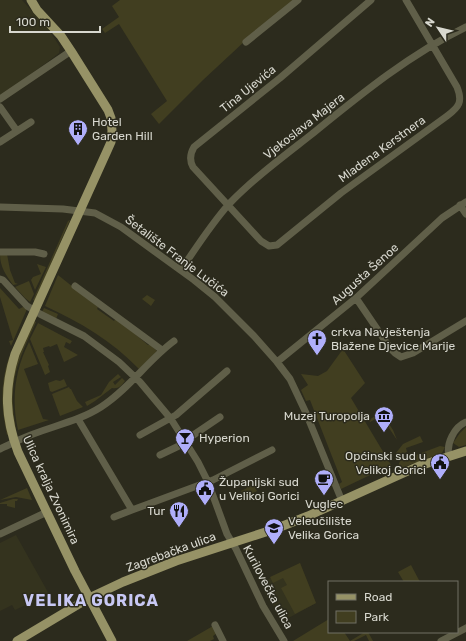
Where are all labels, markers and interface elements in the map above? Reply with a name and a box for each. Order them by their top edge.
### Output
scale bar [10,8,100,34]
north arrow [418,8,458,48]
text: 100 m [16,15,50,29]
text: N [423,16,438,30]
street label: Tina Ujevića [217,62,279,116]
street label: Vjekoslava Majera [261,90,347,162]
street label: Mladena Kerstnera [336,113,428,185]
place label: Hotel Garden Hill [92,115,153,143]
building icon: Hotel Garden Hill [67,118,89,146]
street label: Šetalište Franje Lučića [122,212,232,300]
street label: Augusta Šenoe [329,240,401,308]
place label: crkva Navještenja Blažene Djevice Marije [331,325,456,353]
church icon: crkva Navještenja Blažene Djevice Marije [306,328,328,356]
museum icon: Muzej Turopolja [373,405,395,433]
place label: Muzej Turopolja [284,409,370,423]
bar icon: Hyperion [174,427,196,455]
place label: Hyperion [199,431,250,445]
street label: Ulica kralja Zvonimira [20,433,82,547]
place label: Općinski sud u Velikoj Gorici [345,449,426,477]
public building icon: Općinski sud u Velikoj Gorici [429,452,451,480]
cafe icon: Vuglec [313,468,335,496]
place label: Županijski sud u Velikoj Gorici [219,475,300,503]
public building icon: Županijski sud u Velikoj Gorici [194,478,216,506]
place label: Vuglec [305,497,343,511]
restaurant icon: Tur [168,500,190,528]
place label: Tur [147,504,165,518]
place label: Veleučilište Velika Gorica [288,514,359,542]
school or university icon: Veleučilište Velika Gorica [263,517,285,545]
street label: Zagrebačka ulica [124,529,218,575]
street label: Kurilovečka ulica [240,543,296,631]
legend [328,581,458,633]
text: Road [364,590,392,604]
district label: VELIKA GORICA [23,591,159,610]
text: Park [364,610,390,624]

